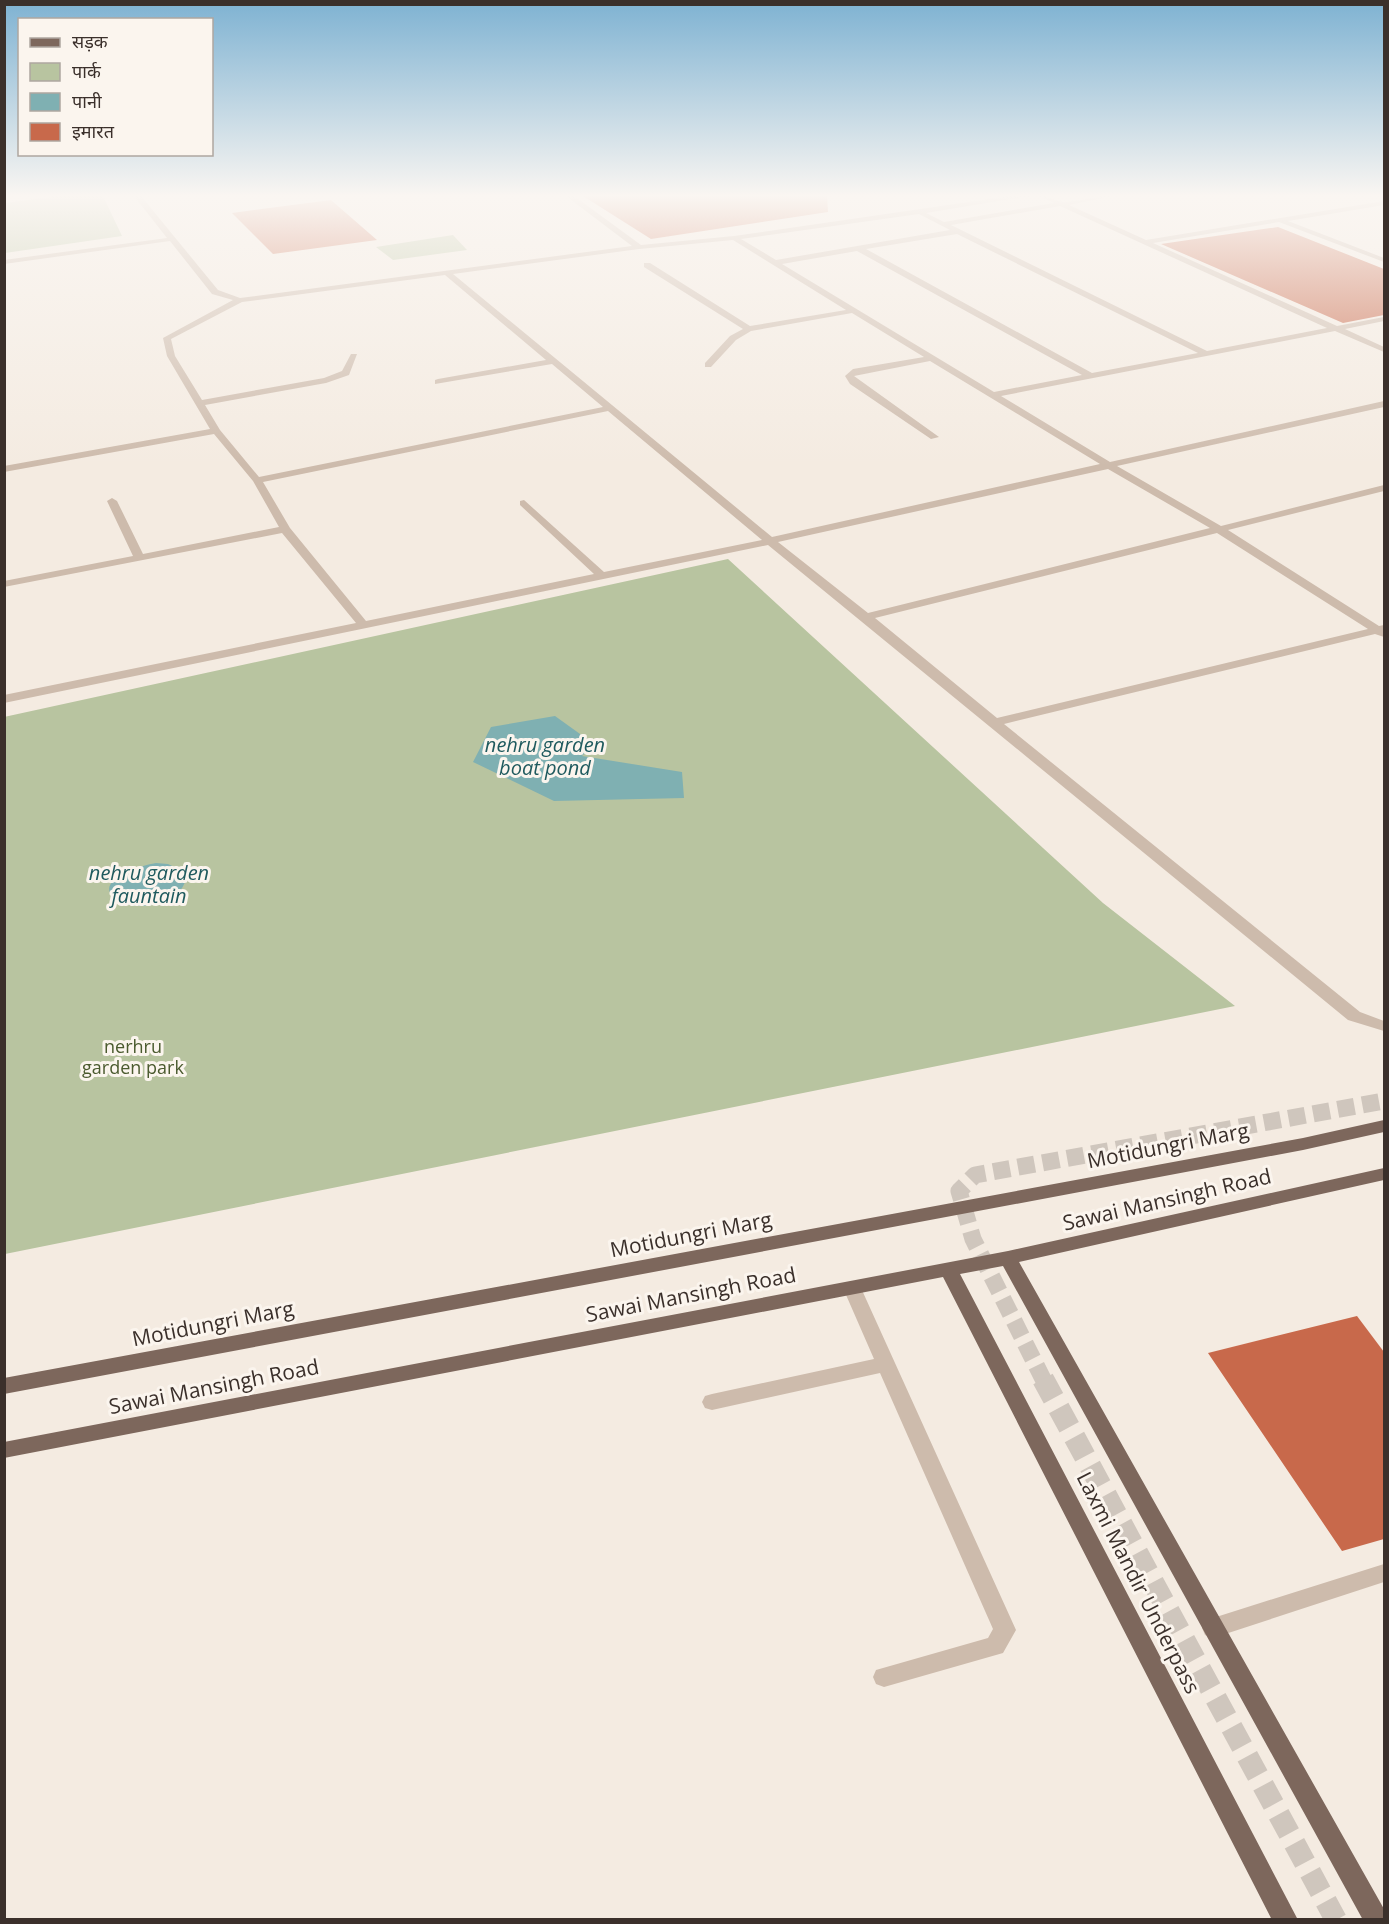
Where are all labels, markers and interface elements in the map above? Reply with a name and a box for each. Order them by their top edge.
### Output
legend [18,18,213,156]
text: सड़क [72,29,109,53]
text: पार्क [72,59,102,83]
text: पानी [72,89,102,113]
text: इमारत [72,119,115,143]
water label: nehru garden boat pond [485,731,605,781]
water label: nehru garden fauntain [89,859,209,909]
park label: nerhru garden park [82,1034,184,1079]
street label: Motidungri Marg [1085,1116,1251,1174]
street label: Sawai Mansingh Road [1060,1161,1274,1237]
street label: Motidungri Marg [608,1205,774,1263]
street label: Sawai Mansingh Road [583,1260,798,1328]
street label: Motidungri Marg [130,1294,296,1352]
street label: Sawai Mansingh Road [106,1352,321,1420]
street label: Laxmi Mandir Underpass [1071,1467,1207,1698]

